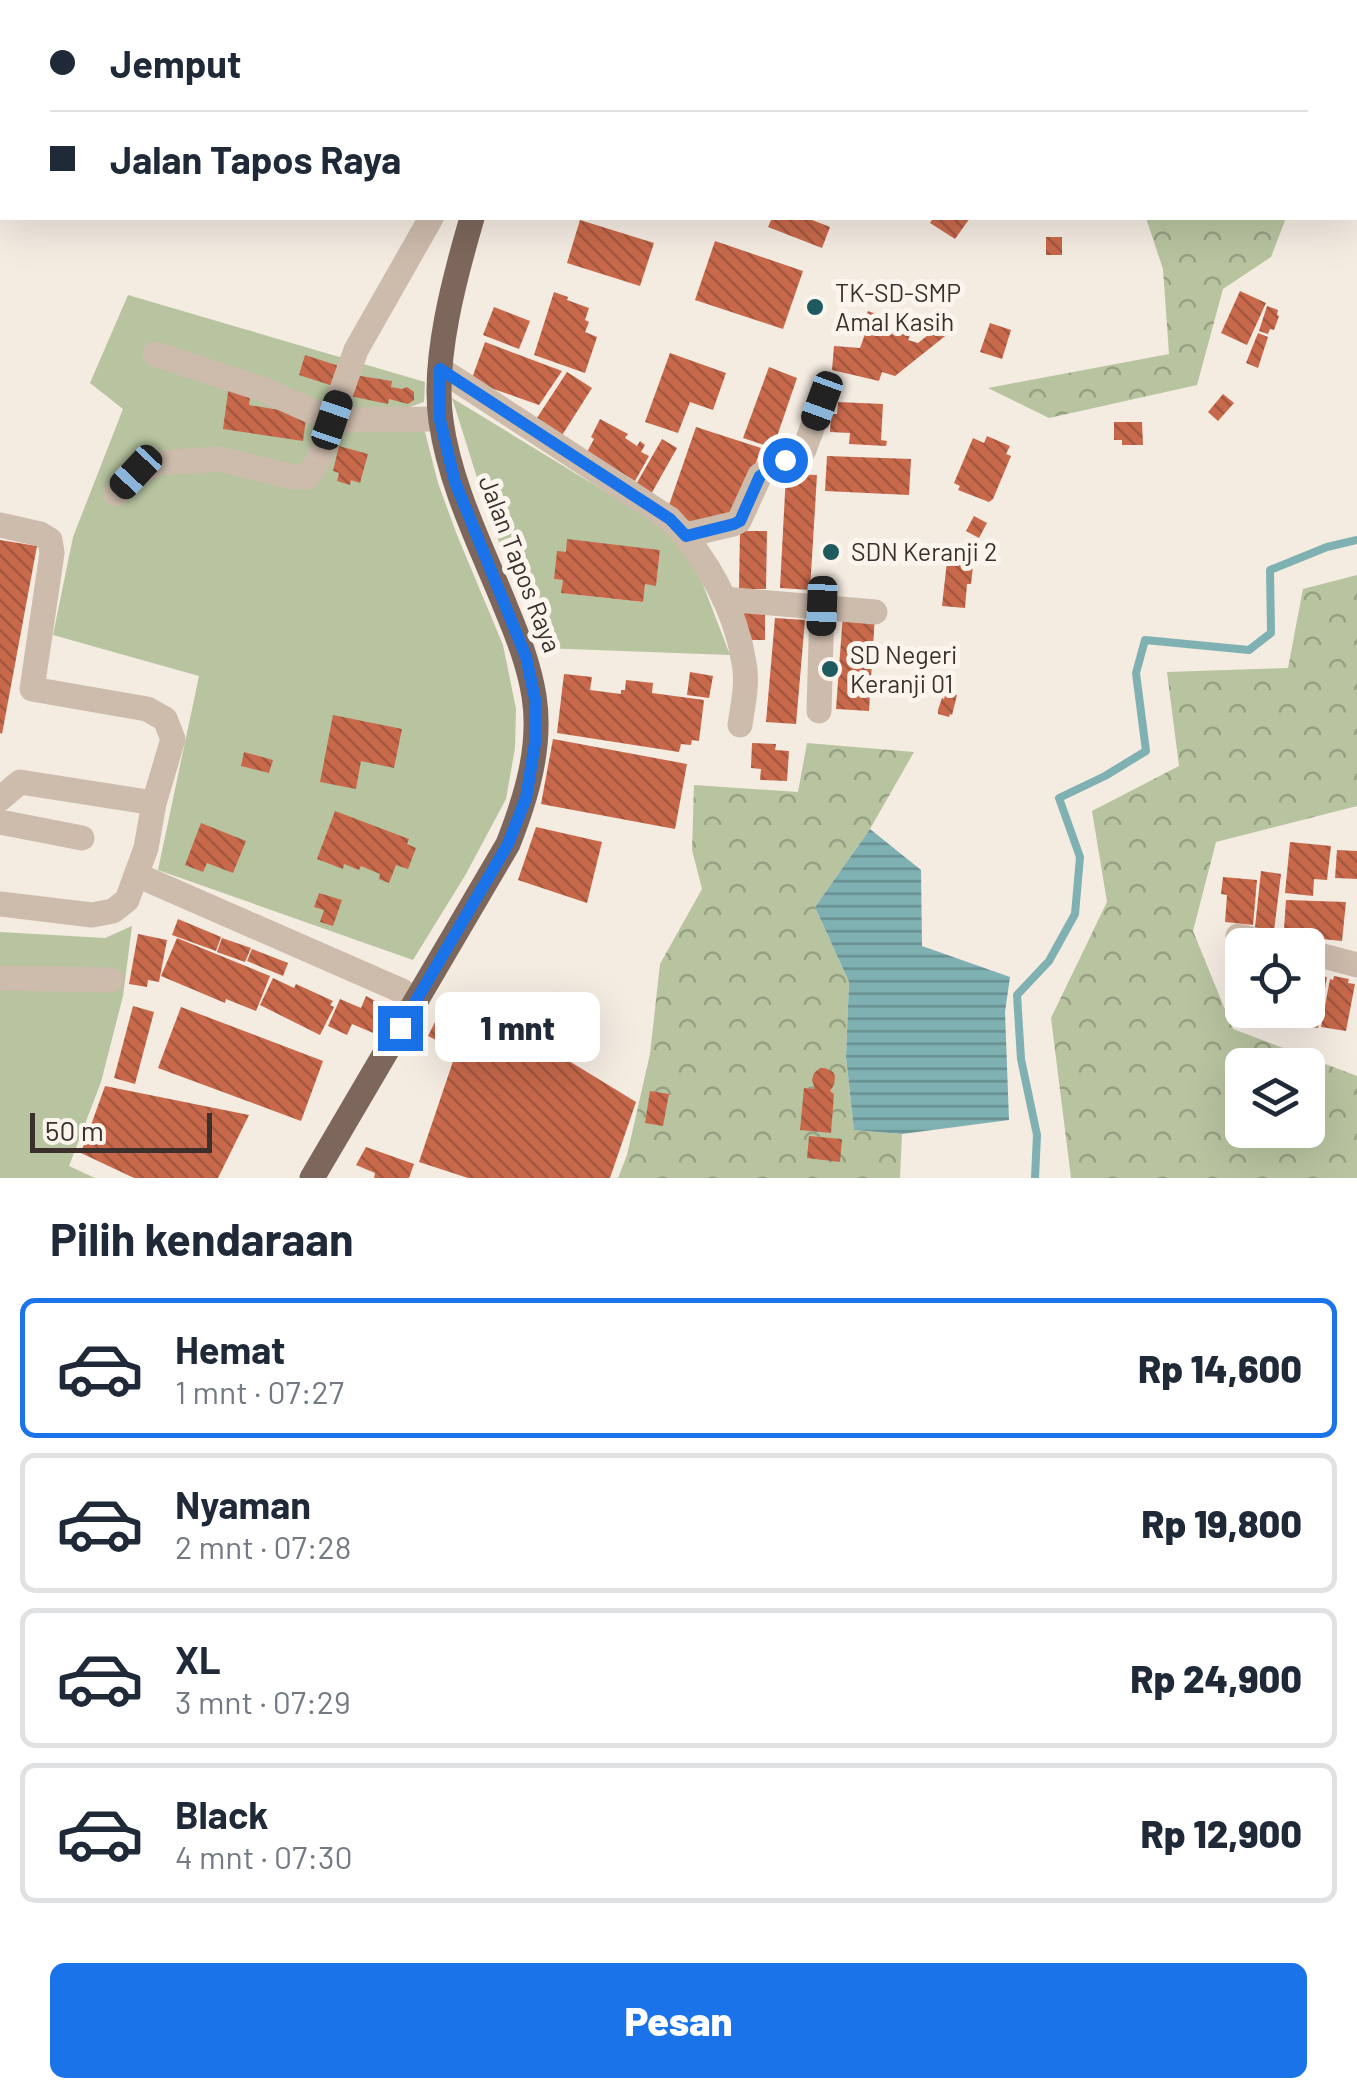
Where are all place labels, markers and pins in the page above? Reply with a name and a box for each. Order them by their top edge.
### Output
place label: TK-SD-SMP Amal Kasih [835,277,961,336]
marker: TK-SD-SMP Amal Kasih [804,296,826,318]
place label: SDN Keranji 2 [851,536,997,566]
marker: SDN Keranji 2 [820,541,842,563]
place label: SD Negeri Keranji 01 [850,639,957,698]
marker: SD Negeri Keranji 01 [819,658,841,680]

